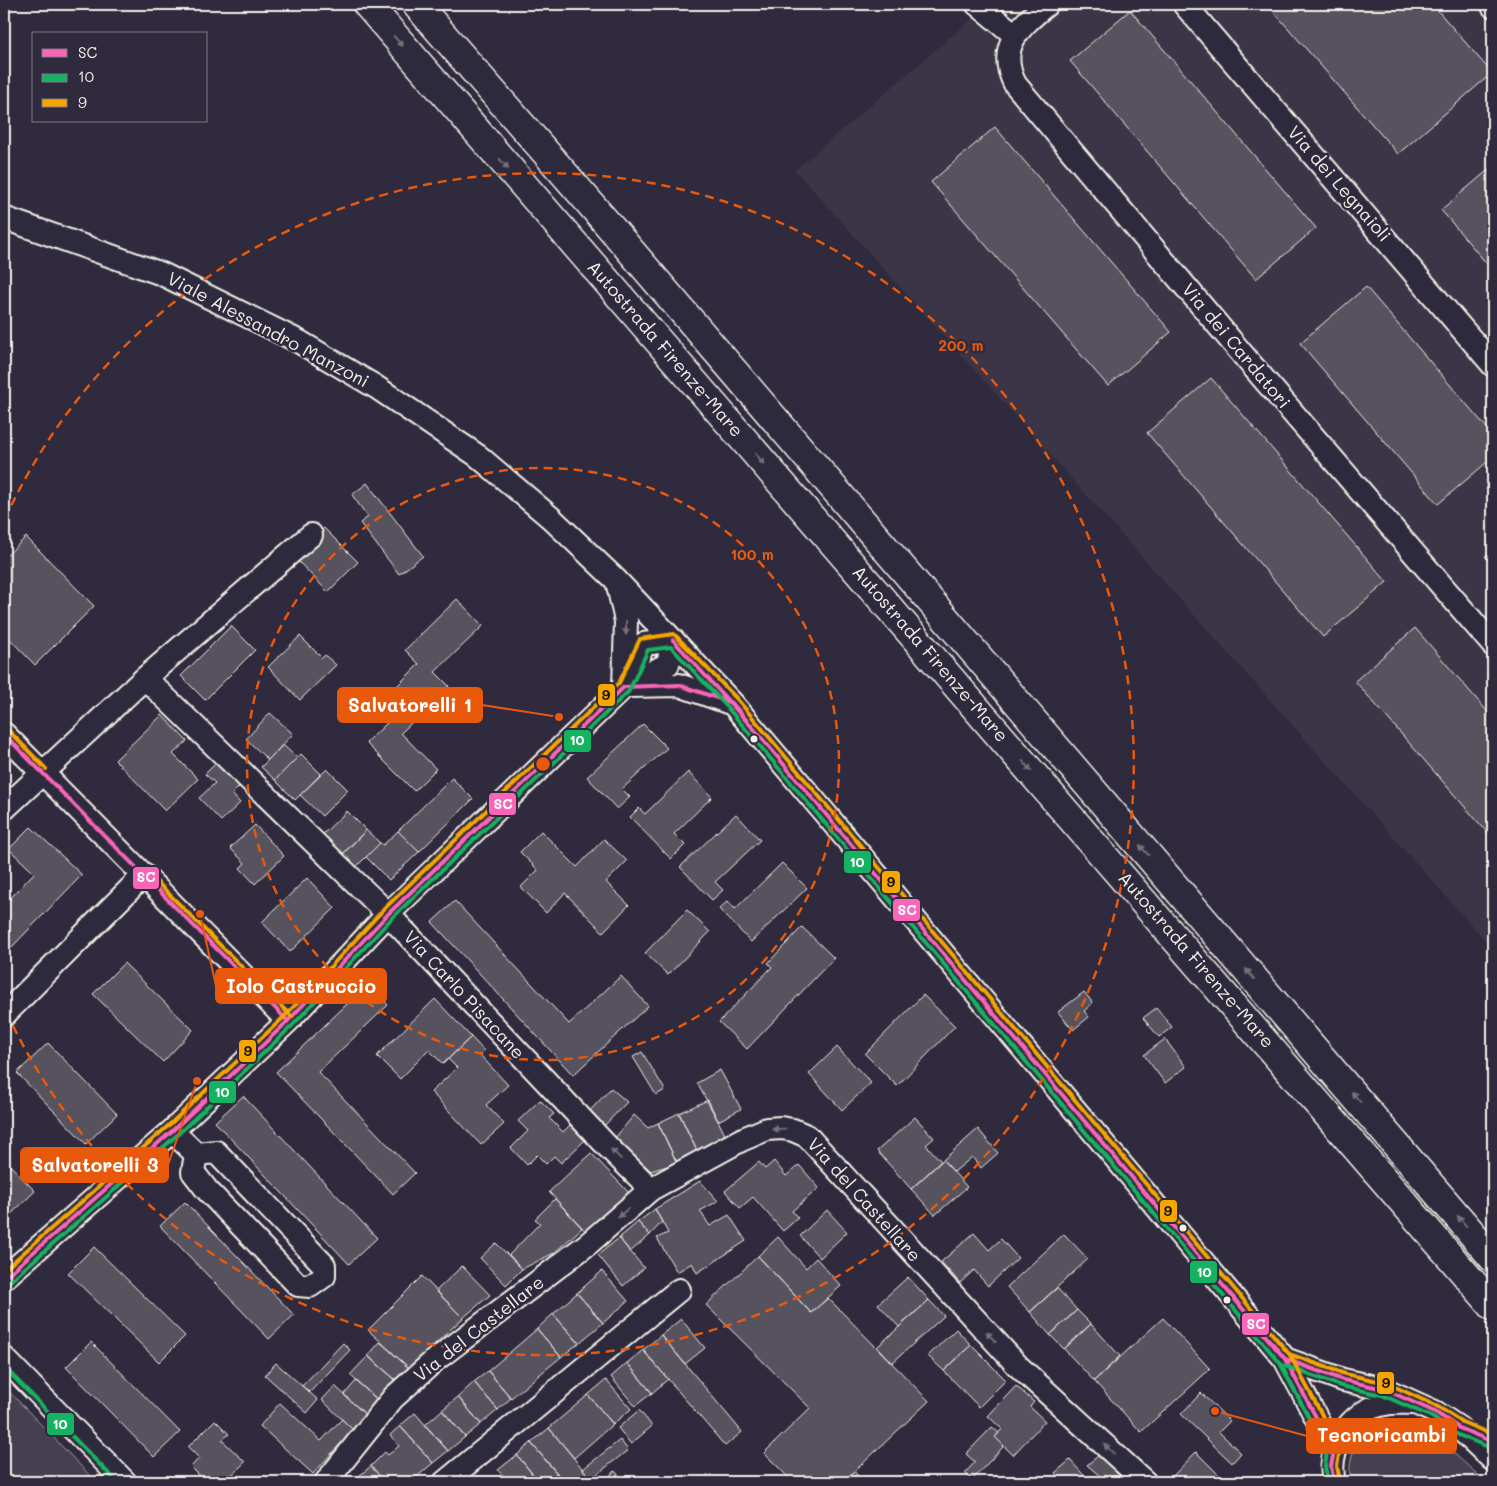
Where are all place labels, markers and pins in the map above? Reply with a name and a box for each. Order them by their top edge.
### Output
callout: Salvatorelli 1 [338,688,482,722]
unlabelled marker [749,734,759,744]
centre of rings [534,755,552,773]
callout: Iolo Castruccio [216,969,386,1003]
callout: Salvatorelli 3 [21,1148,168,1182]
unlabelled marker [1178,1223,1188,1233]
unlabelled marker [1222,1295,1232,1305]
callout: Tecnoricambi [1307,1419,1456,1453]

